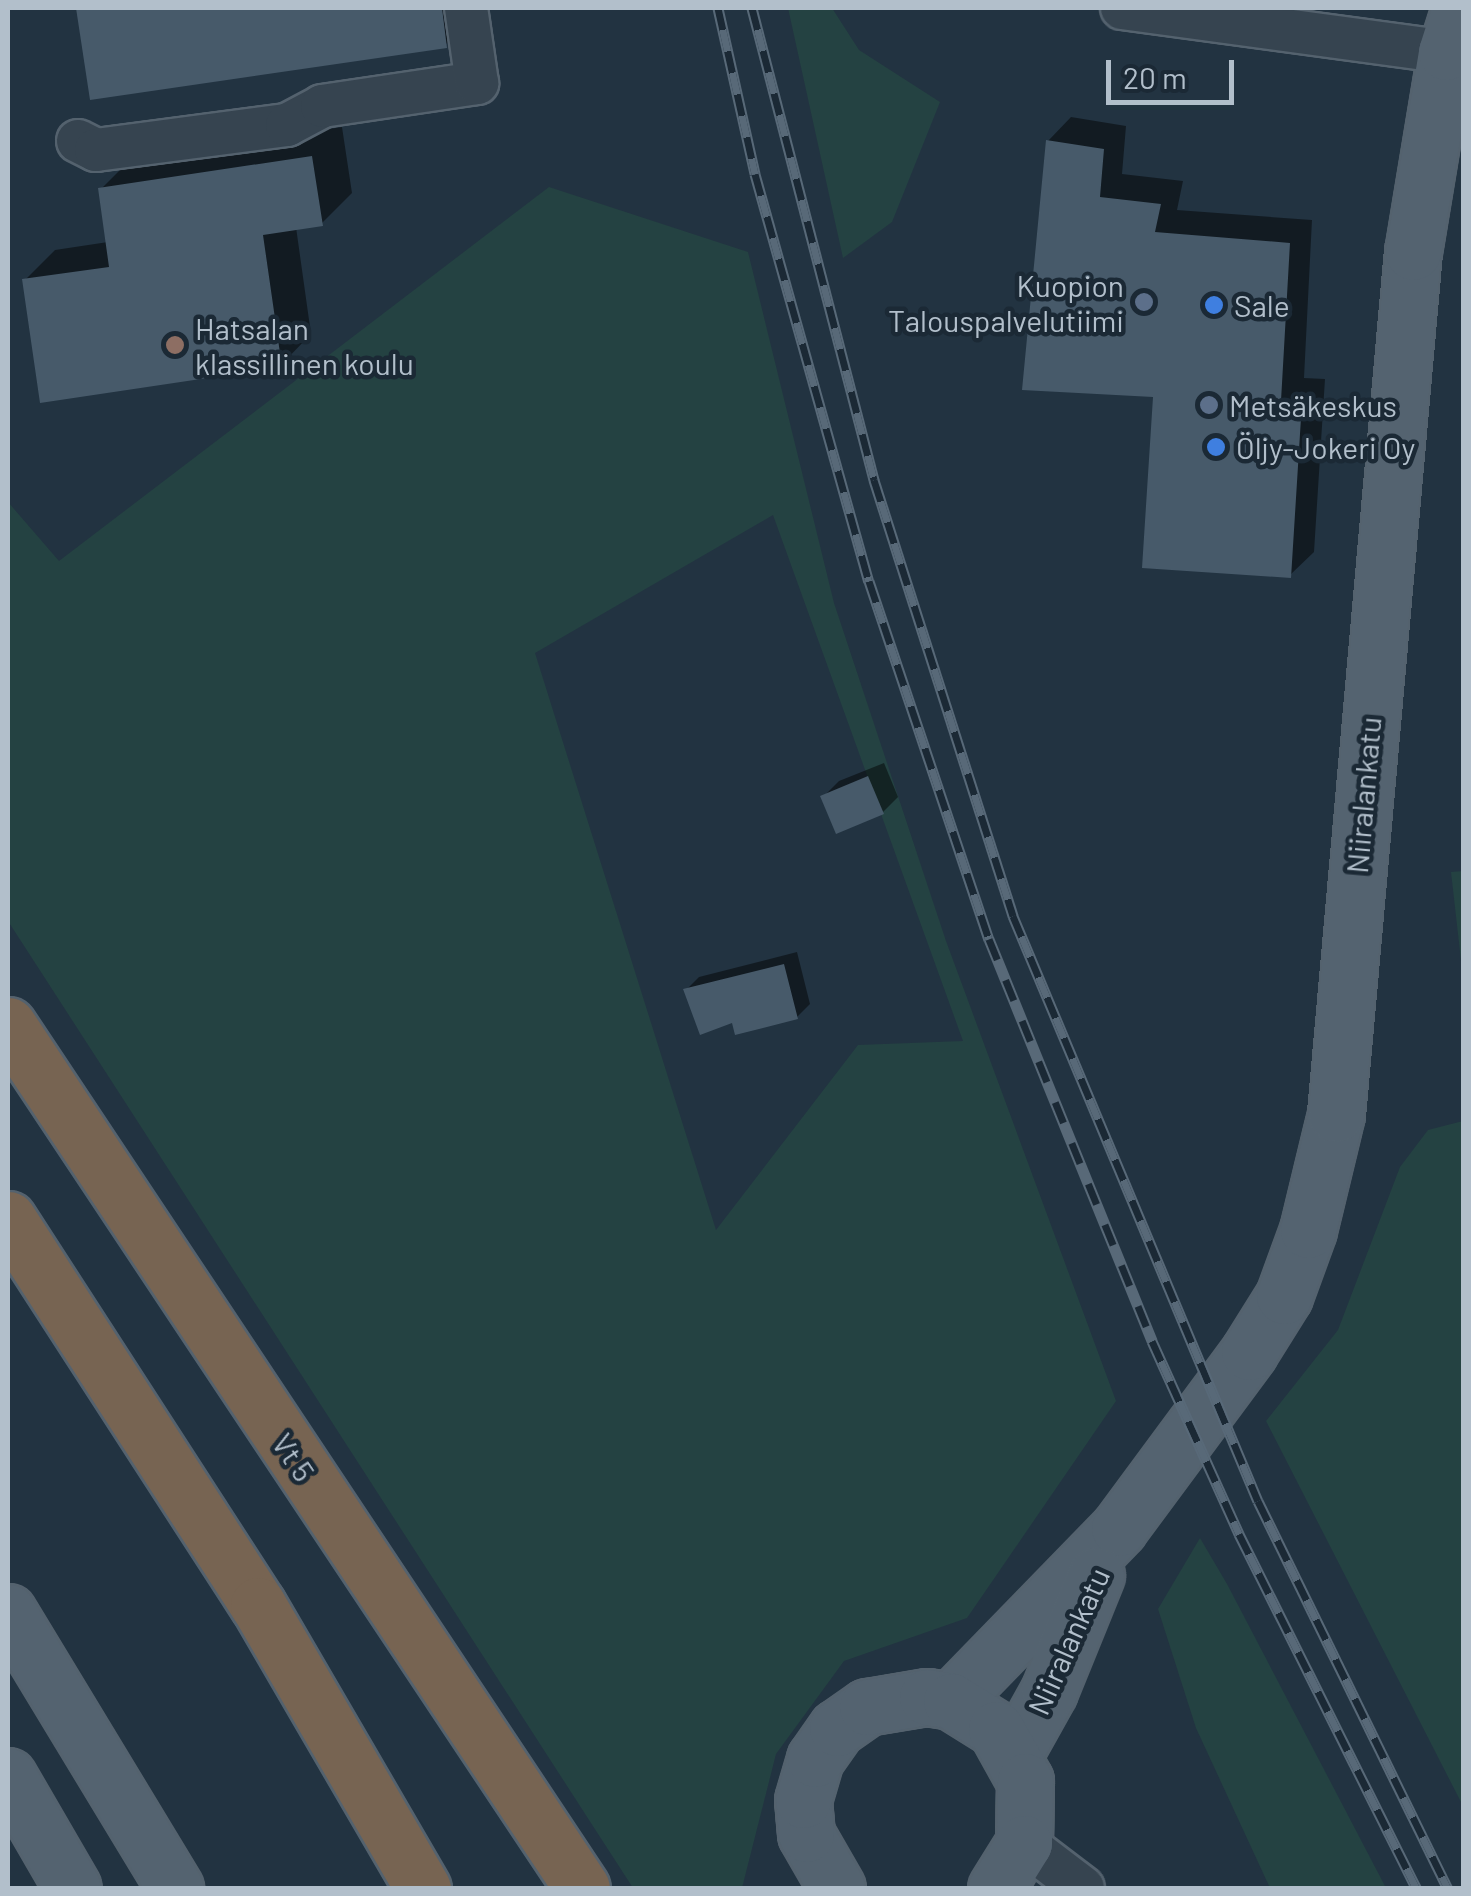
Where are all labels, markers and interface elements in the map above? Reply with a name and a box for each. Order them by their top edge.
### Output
scale bar [1111,40,1238,102]
text: 20 m [1123,59,1187,95]
place label: Kuopion Talouspalvelutiimi [888,267,1124,338]
place label: Sale [1234,287,1290,323]
marker: Kuopion Talouspalvelutiimi [1133,291,1155,313]
marker: Sale [1203,294,1225,316]
place label: Hatsalan klassillinen koulu [195,310,414,380]
marker: Hatsalan klassillinen koulu [164,334,186,356]
place label: Metsäkeskus [1229,387,1397,423]
marker: Metsäkeskus [1198,394,1220,416]
place label: Öljy-Jokeri Oy [1236,429,1415,465]
marker: Öljy-Jokeri Oy [1205,436,1227,458]
street label: Niiralankatu [1338,715,1388,875]
street label: Vt 5 [265,1426,323,1488]
street label: Niiralankatu [1020,1562,1116,1720]

